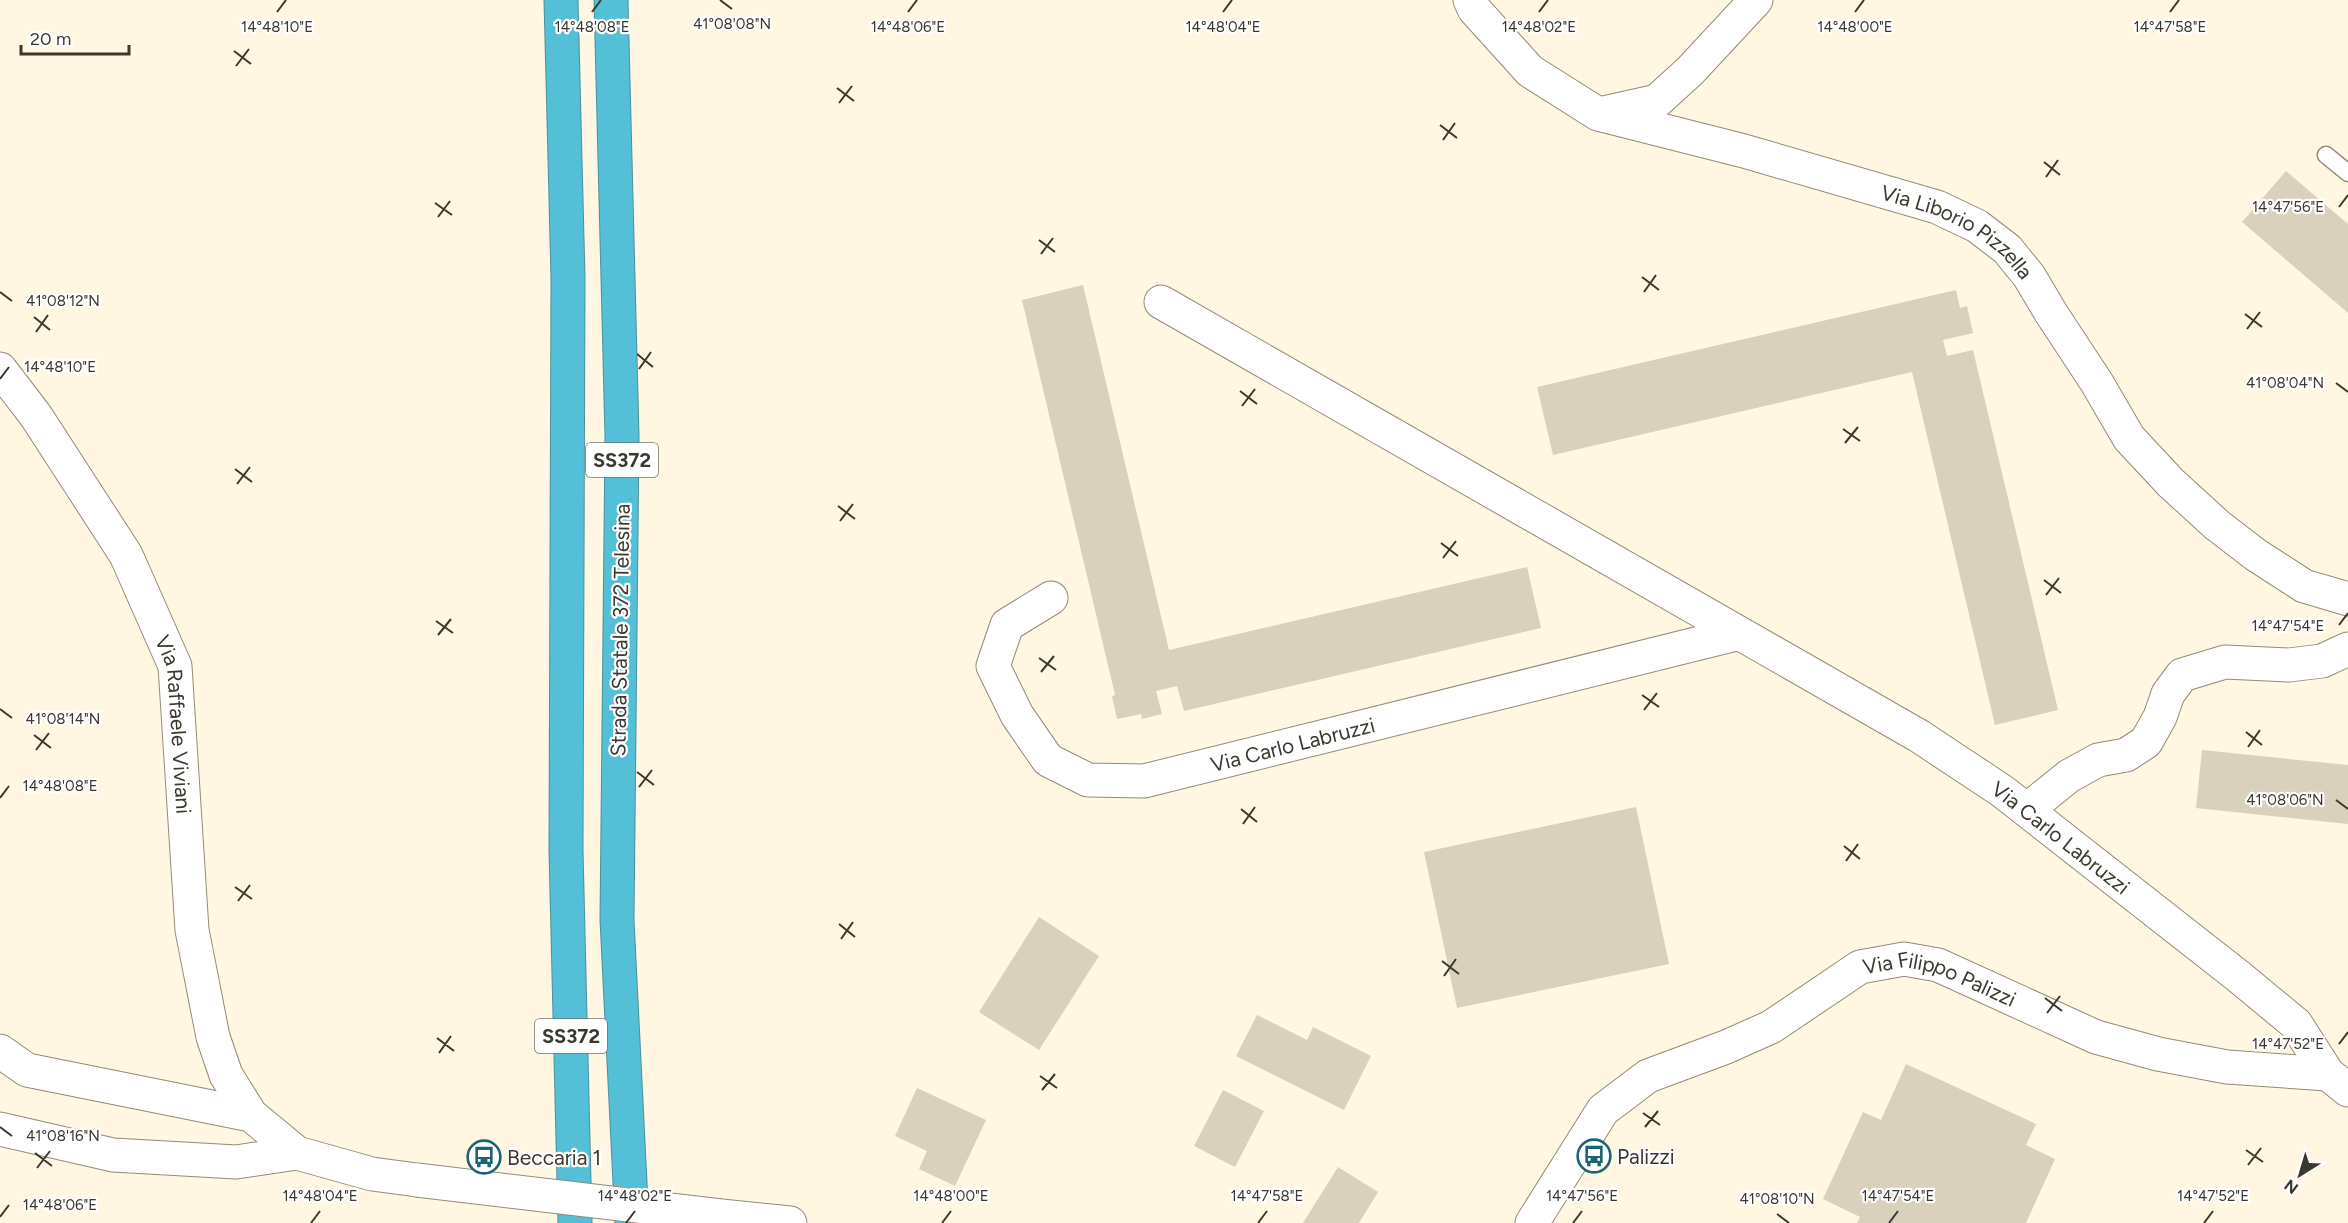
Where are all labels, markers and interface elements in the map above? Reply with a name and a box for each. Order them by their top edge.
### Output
text: 41°08'08"N [693,15,771,33]
scale bar [21,18,129,56]
text: 14°48'10"E [241,18,313,36]
text: 14°48'08"E [554,18,630,36]
text: 14°48'06"E [871,18,945,36]
text: 14°48'04"E [1185,18,1261,36]
text: 14°48'02"E [1502,18,1576,36]
text: 14°48'00"E [1817,18,1893,36]
text: 14°47'58"E [2134,18,2206,36]
text: 20 m [30,28,71,50]
street label: Via Liborio Pizzella [1878,179,2039,284]
text: 14°47'56"E [2252,198,2324,216]
text: 41°08'12"N [26,292,100,310]
text: 14°48'10"E [24,358,96,376]
text: 41°08'04"N [2246,374,2324,392]
road number: SS372 [586,443,658,477]
street label: Strada Statale 372 Telesina [605,503,635,757]
text: 14°47'54"E [2251,617,2325,635]
street label: Via Raffaele Viviani [150,631,197,815]
text: 41°08'14"N [26,710,100,728]
street label: Via Carlo Labruzzi [1208,712,1377,777]
street label: Via Carlo Labruzzi [1987,775,2135,899]
text: 14°48'08"E [22,777,98,795]
text: 41°08'06"N [2246,791,2324,809]
street label: Via Filippo Palizzi [1861,946,2020,1011]
road number: SS372 [535,1019,607,1053]
text: 14°47'52"E [2252,1035,2324,1053]
text: 41°08'16"N [26,1127,100,1145]
bus stop icon: Palizzi [1576,1138,1612,1174]
bus stop icon: Beccaria 1 [466,1139,502,1175]
place label: Palizzi [1617,1144,1675,1169]
place label: Beccaria 1 [507,1145,601,1170]
north arrow [2270,1145,2330,1205]
text: N [2281,1175,2302,1198]
text: 14°48'04"E [282,1187,358,1205]
text: 14°48'02"E [598,1187,672,1205]
text: 14°48'00"E [913,1187,989,1205]
text: 14°47'58"E [1231,1187,1303,1205]
text: 14°47'56"E [1546,1187,1618,1205]
text: 14°47'54"E [1861,1187,1935,1205]
text: 14°47'52"E [2177,1187,2249,1205]
text: 41°08'10"N [1739,1190,1815,1208]
text: 14°48'06"E [23,1196,97,1214]

